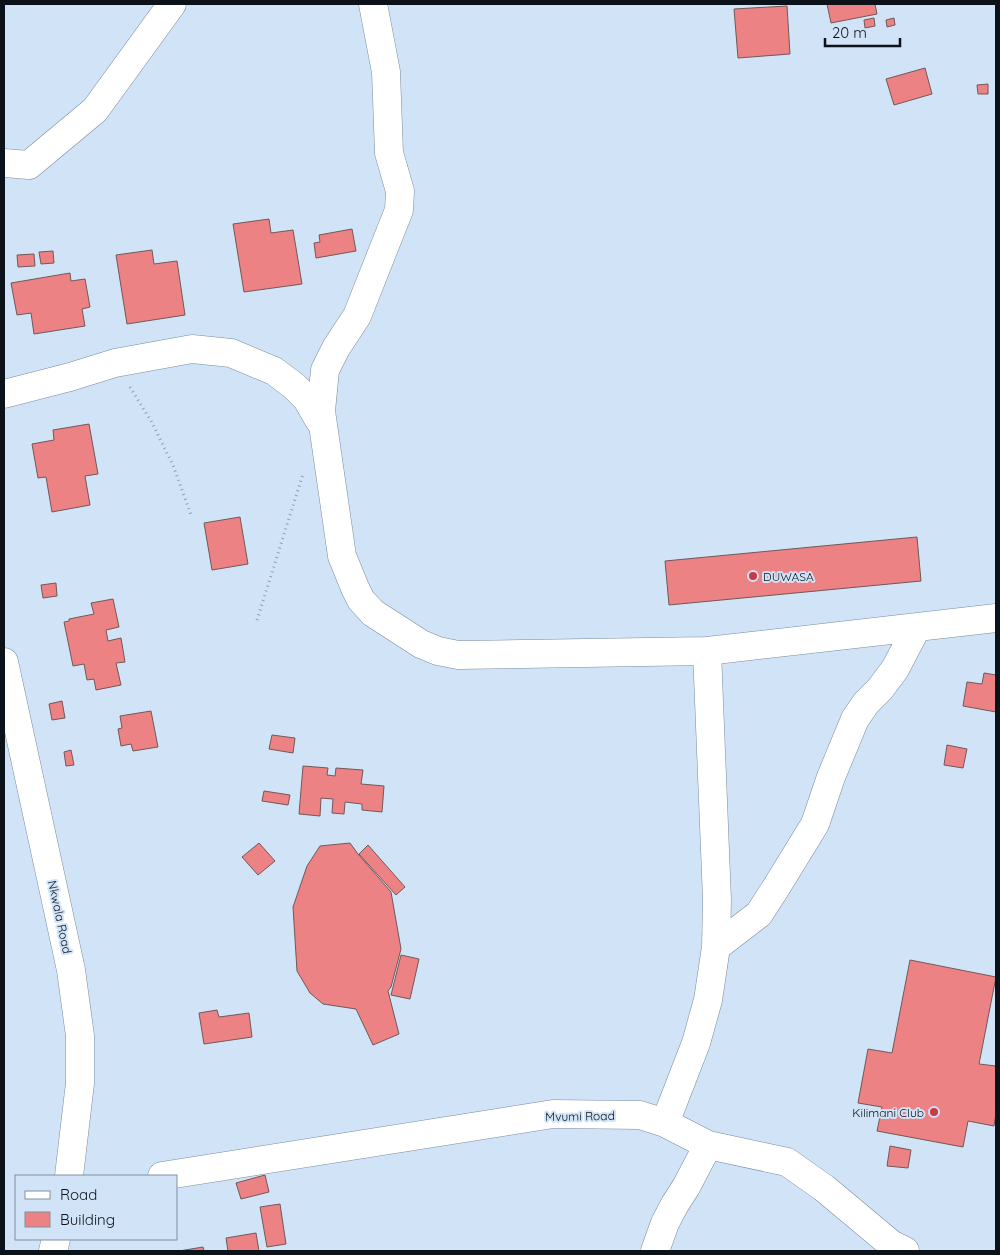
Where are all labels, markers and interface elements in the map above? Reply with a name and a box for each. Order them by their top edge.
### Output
scale bar [825,15,900,47]
text: 20 m [832,23,867,42]
place label: DUWASA [763,569,814,584]
marker: DUWASA [747,570,759,582]
street label: Nkwala Road [45,879,75,955]
place label: Kilimani Club [852,1105,924,1120]
marker: Kilimani Club [928,1106,940,1118]
street label: Mvumi Road [545,1108,615,1124]
legend [15,1175,178,1240]
text: Road [60,1185,97,1204]
text: Building [60,1210,115,1229]

